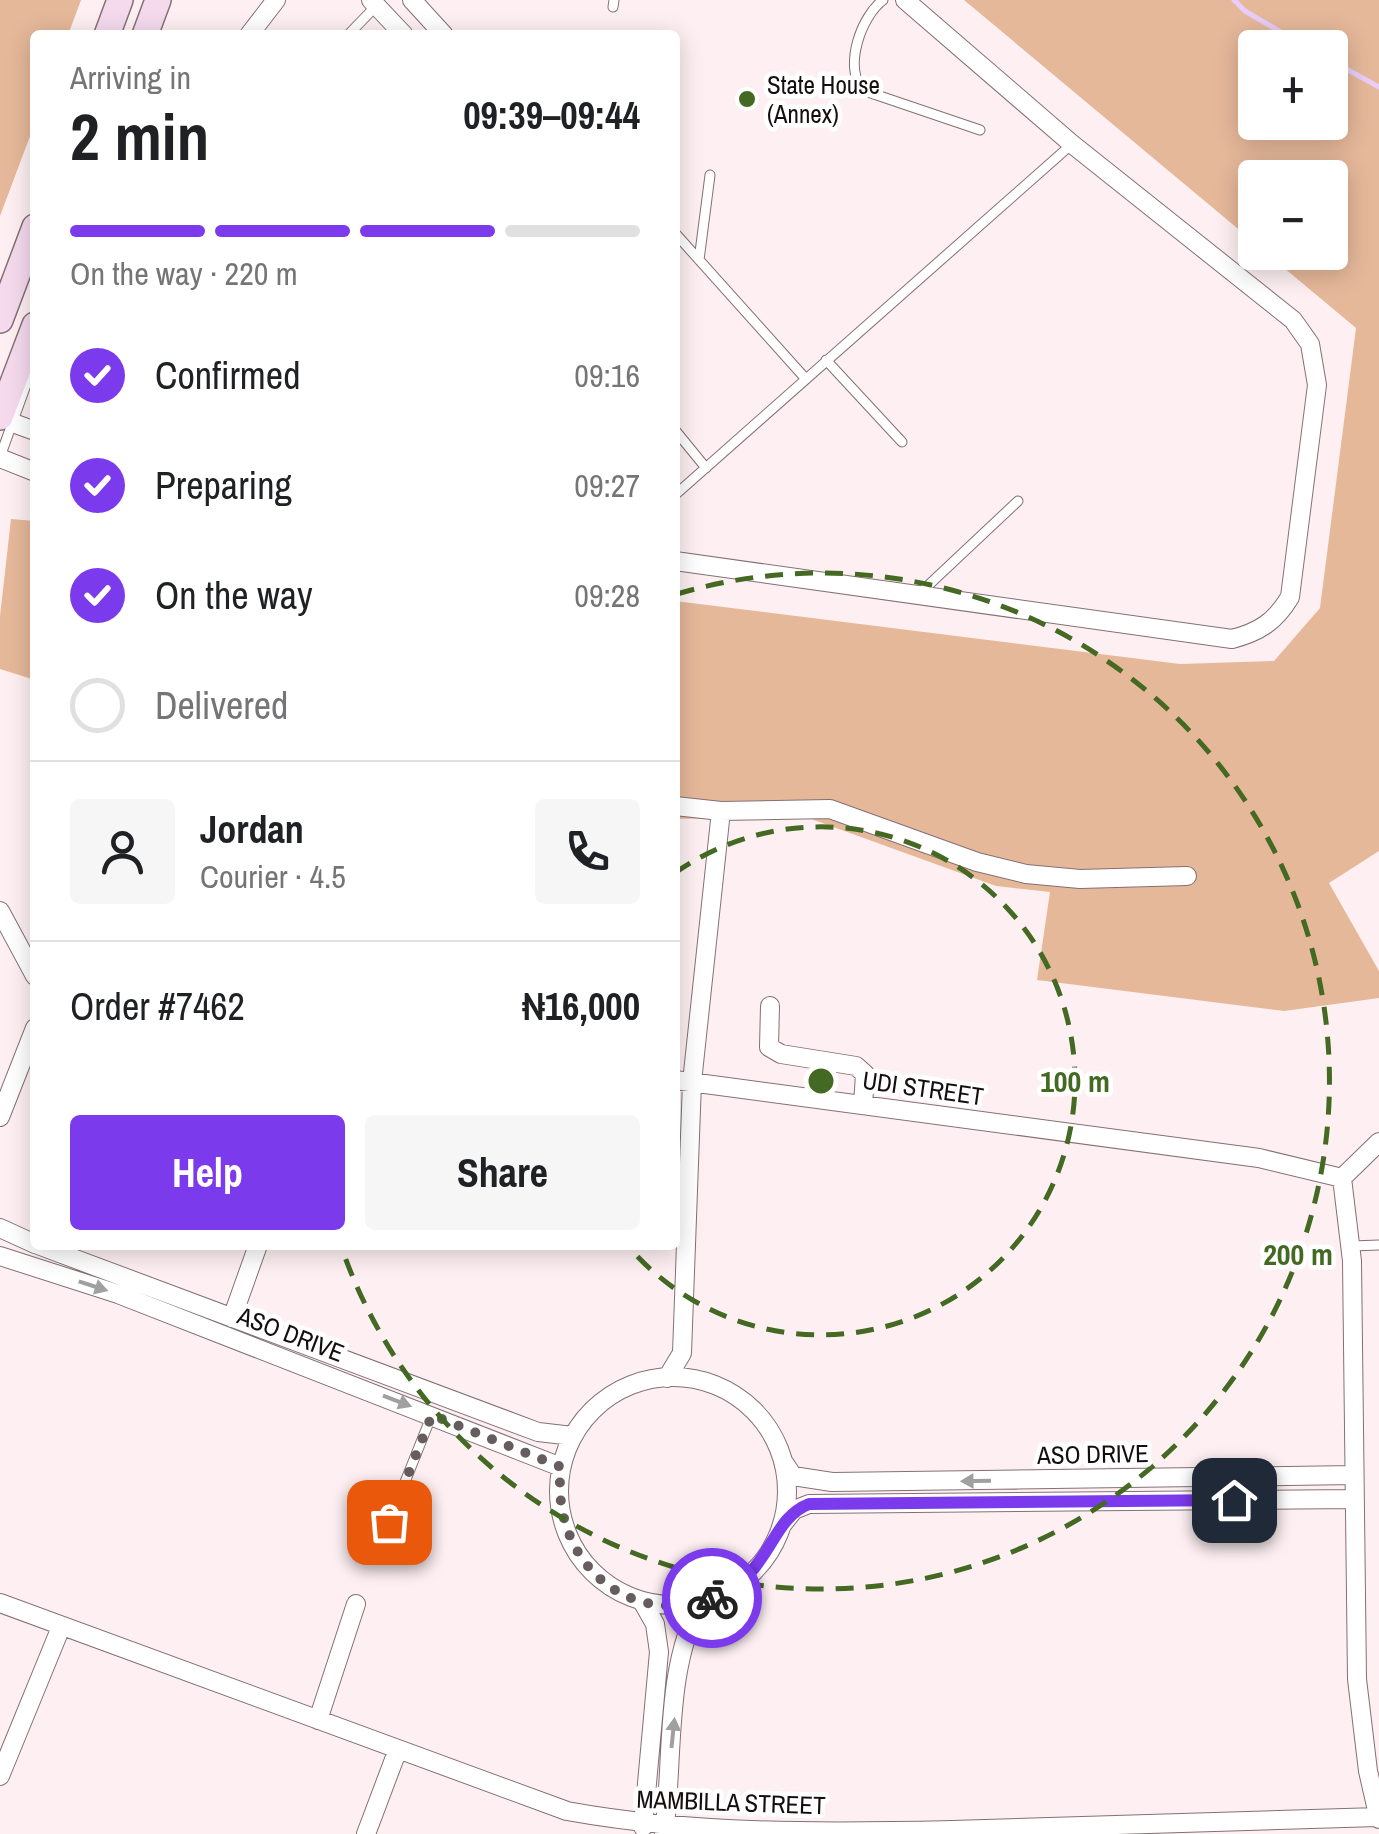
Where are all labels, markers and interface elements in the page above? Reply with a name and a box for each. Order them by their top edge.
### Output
map controls [1238,30,1348,270]
button: + [1238,30,1348,140]
text: Arriving in [70,56,191,99]
place label: State House (Annex) [767,68,880,131]
marker: State House (Annex) [736,88,758,110]
text: 09:39–09:44 [463,90,640,141]
text: 2 min [70,93,209,180]
button: − [1238,160,1348,270]
text: On the way · 220 m [70,252,298,295]
icon: check [70,348,125,403]
text: Confirmed [155,350,300,401]
text: 09:16 [574,354,640,397]
icon: check [70,458,125,513]
text: Preparing [155,460,292,511]
text: 09:27 [574,464,640,507]
icon: check [70,568,125,623]
text: On the way [155,570,313,621]
text: 09:28 [574,574,640,617]
text: Delivered [155,680,288,731]
button: person [70,799,175,904]
button: phone [535,799,640,904]
text: Jordan [200,804,304,855]
text: Courier · 4.5 [200,855,346,898]
text: Order #7462 [70,981,245,1032]
text: ₦16,000 [522,981,640,1032]
text: 100 m [1040,1061,1110,1101]
centre of rings [803,1063,839,1099]
street label: UDI STREET [860,1063,986,1113]
button: Help [70,1115,345,1230]
button: Share [365,1115,640,1230]
text: 200 m [1263,1234,1333,1274]
one-way arrow [78,1279,108,1294]
street label: ASO DRIVE [232,1298,349,1370]
one-way arrow [382,1394,412,1410]
street label: ASO DRIVE [1036,1436,1149,1472]
pin [1192,1458,1277,1543]
one-way arrow [960,1473,992,1489]
icon: home [1207,1473,1262,1528]
pin [347,1480,432,1565]
icon: bag [362,1495,417,1550]
courier [662,1548,762,1648]
icon: bike [685,1571,740,1626]
one-way arrow [665,1716,681,1748]
street label: MAMBILLA STREET [636,1782,827,1822]

